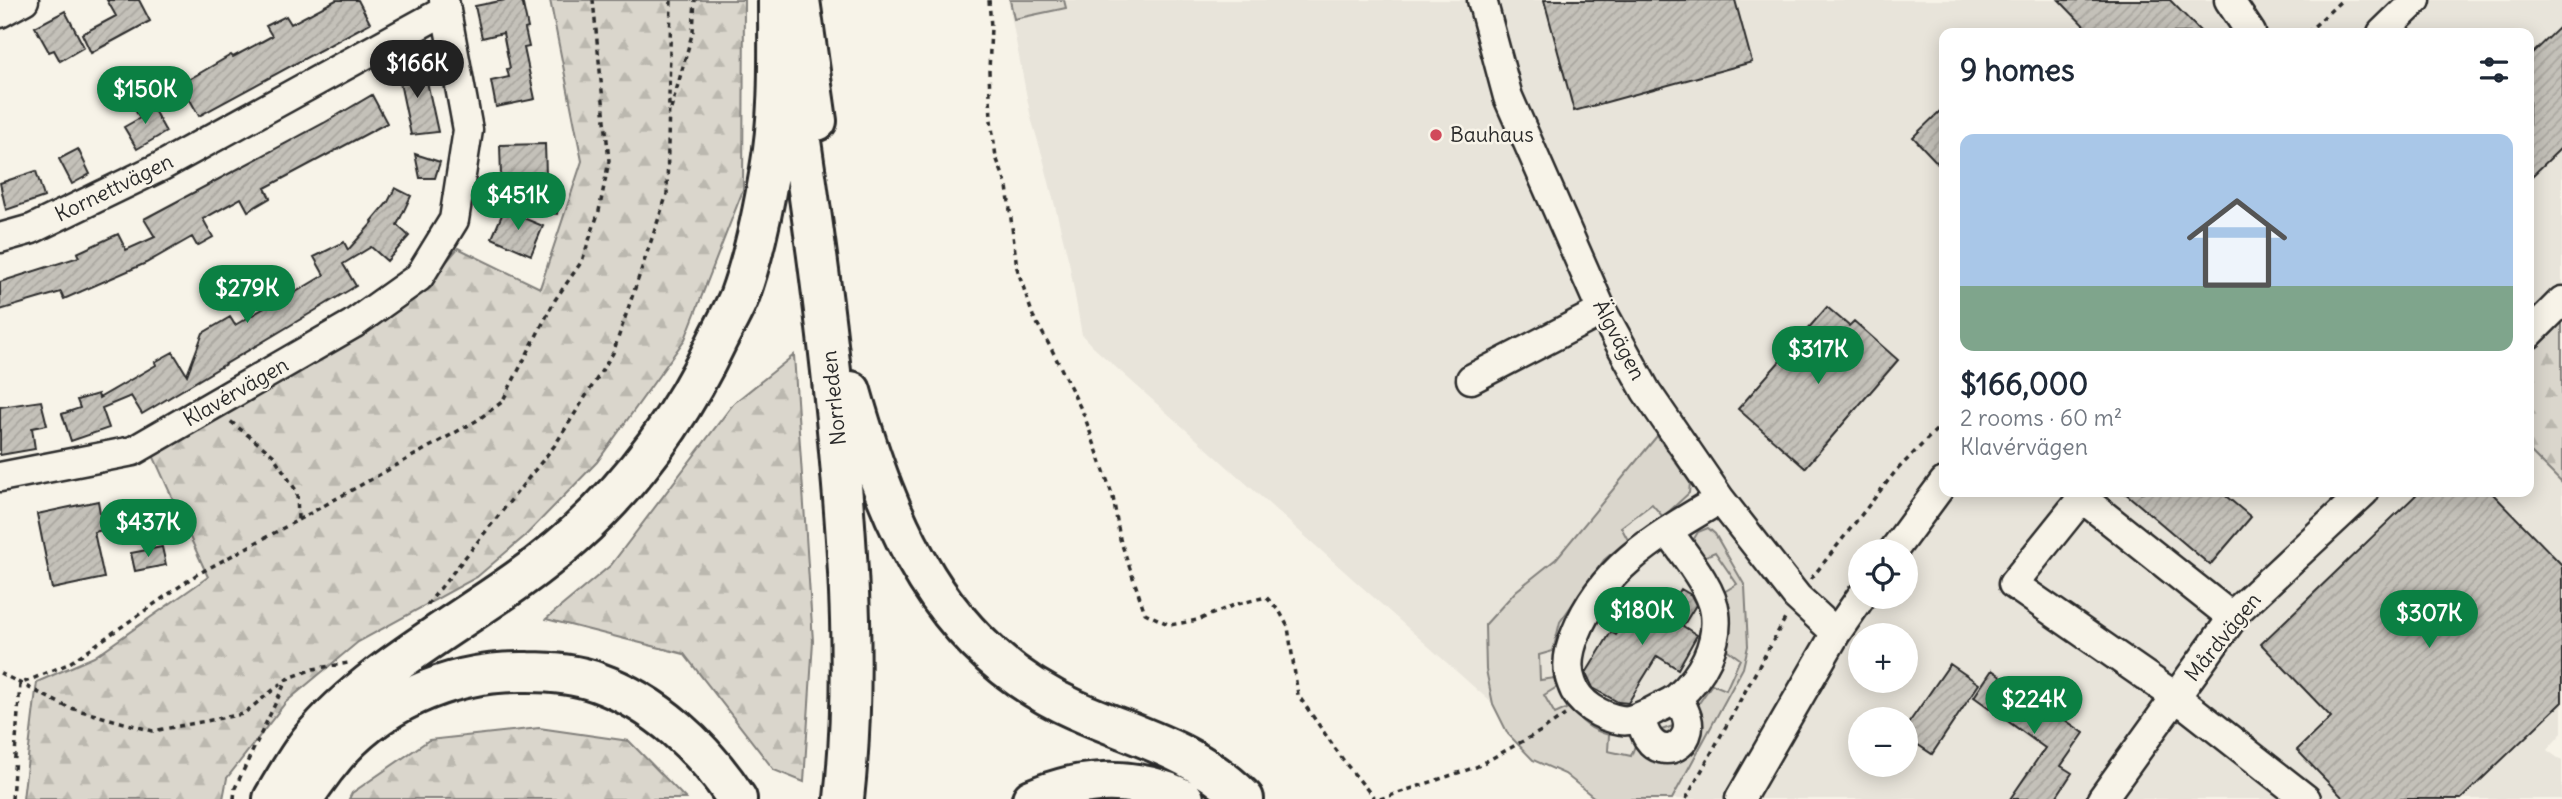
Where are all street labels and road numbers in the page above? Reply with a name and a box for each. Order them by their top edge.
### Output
street label: Kornettvägen [50,147,177,228]
street label: Älgvägen [1587,295,1652,385]
street label: Norrleden [815,349,852,447]
street label: Klavérvägen [178,351,293,432]
street label: Mårdvägen [2179,587,2267,687]

